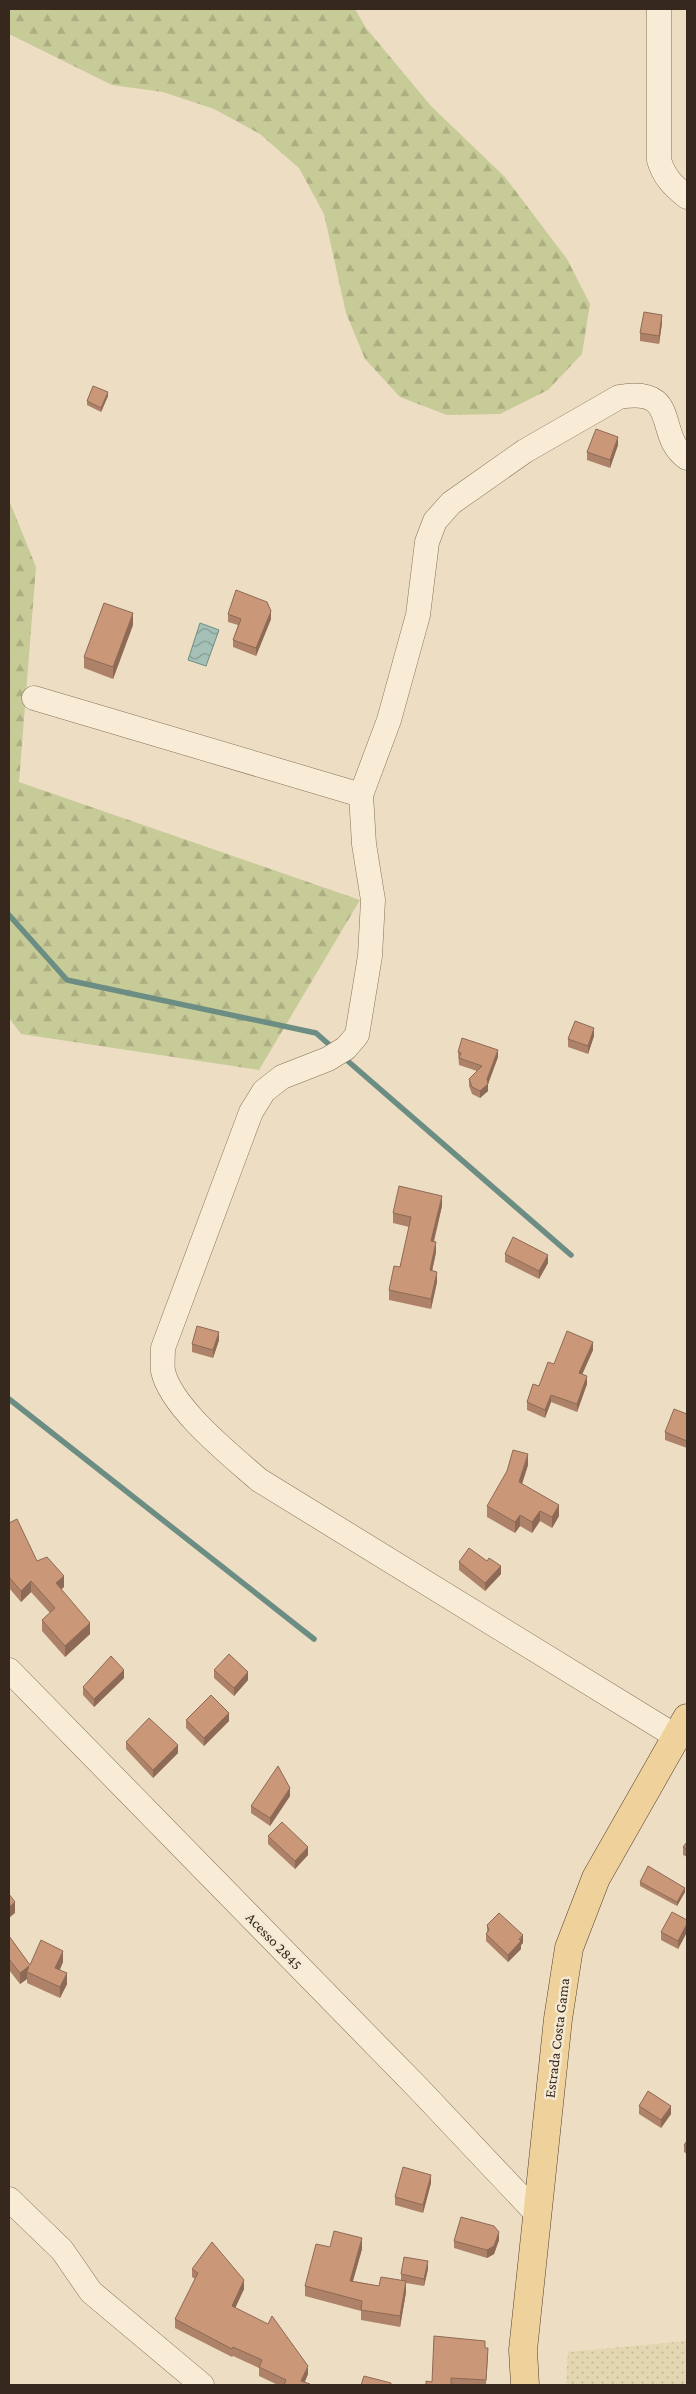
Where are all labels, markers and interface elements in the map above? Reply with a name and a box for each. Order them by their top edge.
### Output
street label: Acesso 2845 [243,1909,305,1973]
street label: Estrada Costa Gama [542,1977,572,2099]

